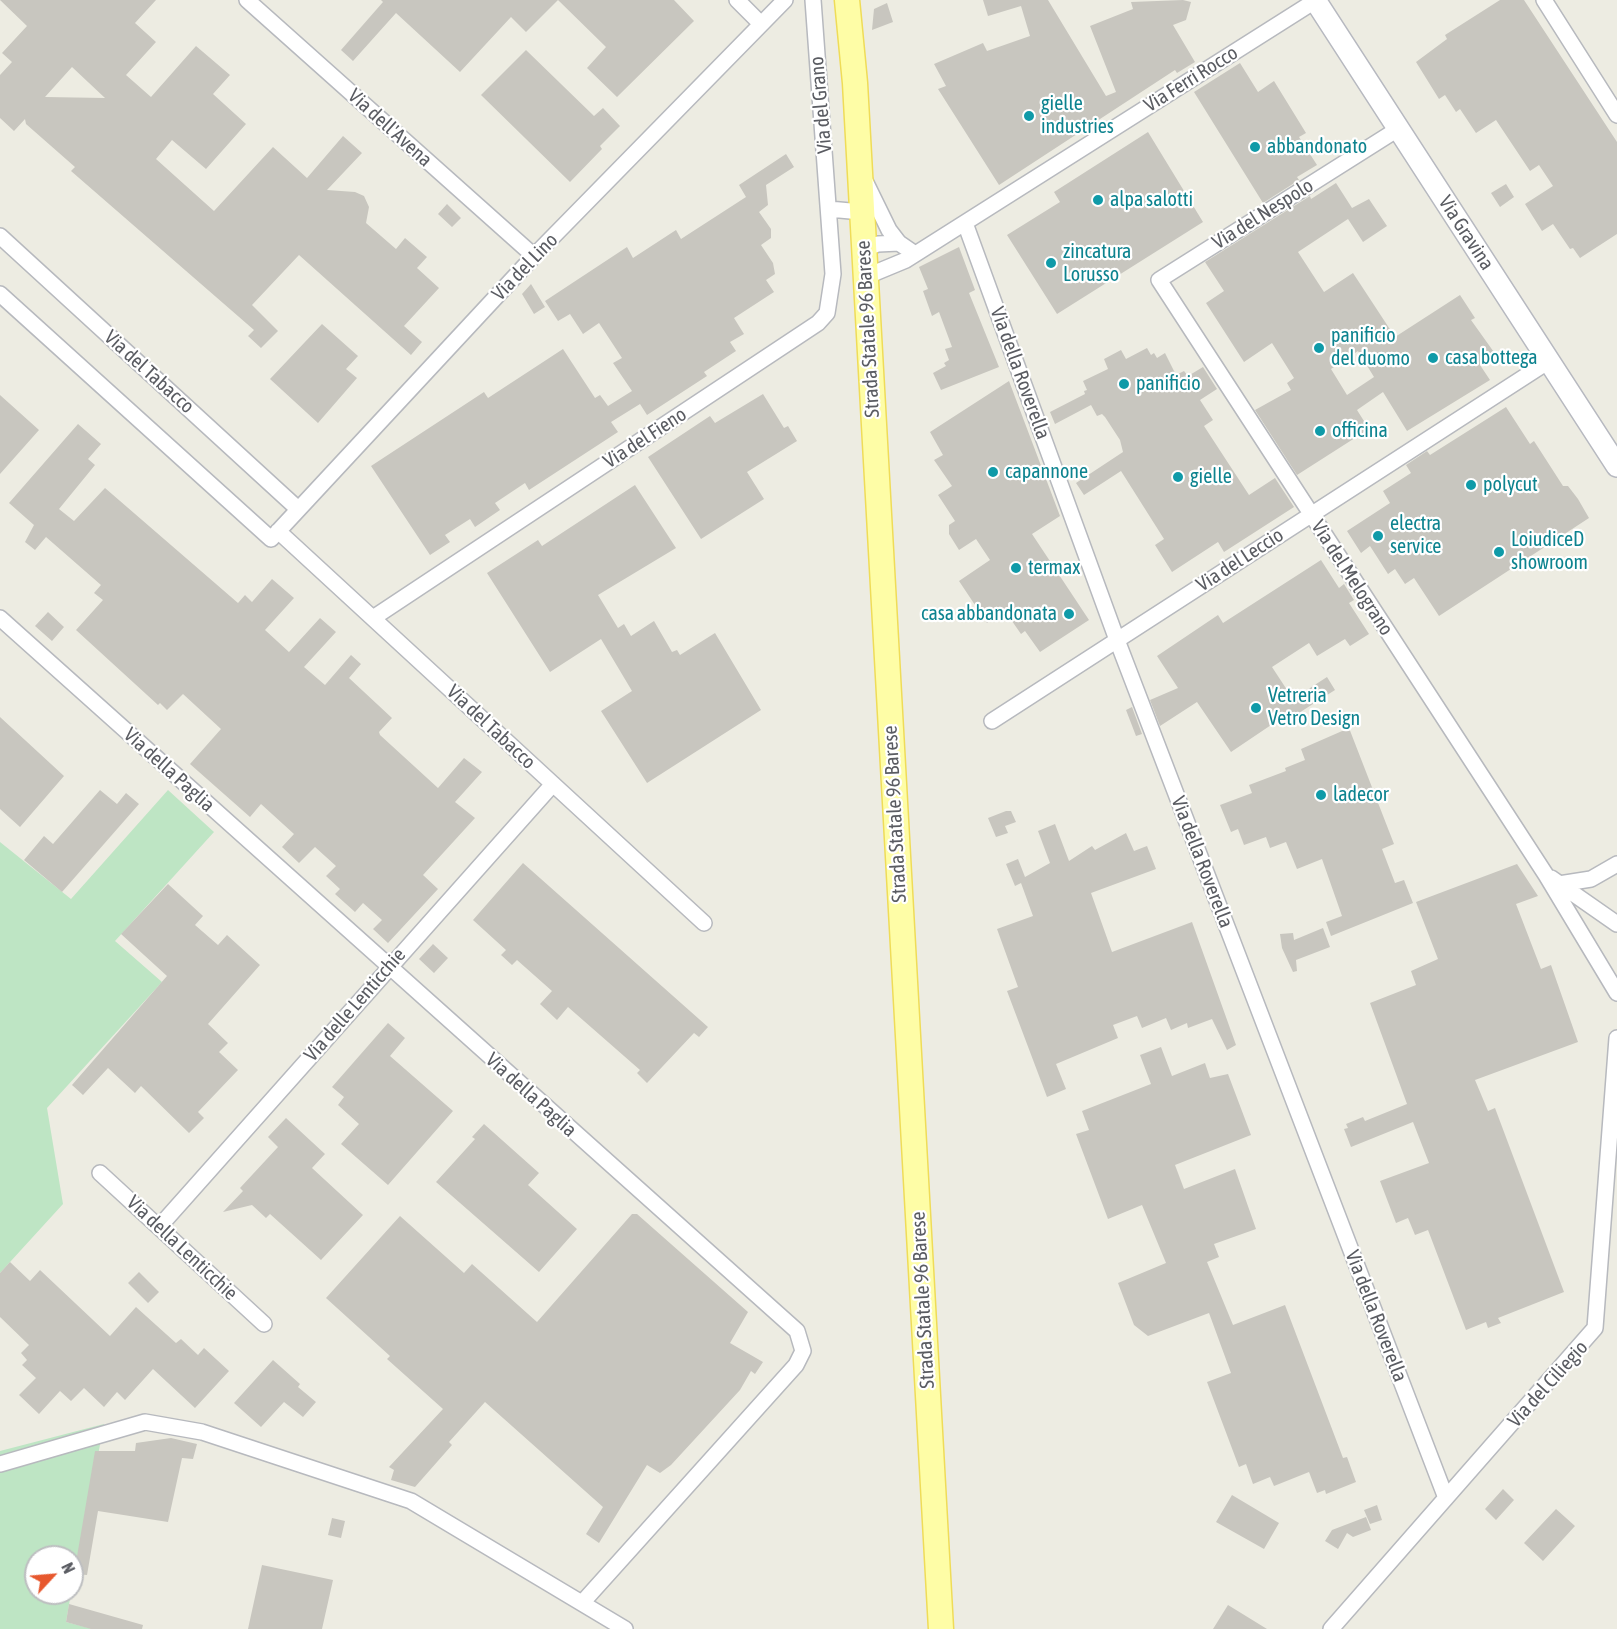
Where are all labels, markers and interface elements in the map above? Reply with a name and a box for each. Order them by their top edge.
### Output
street label: Via Ferri Rocco [1140,41,1242,117]
street label: Via del Grano [805,55,837,155]
street label: Via dell'Avena [343,84,437,172]
place label: gielle industries [1041,92,1114,139]
marker: gielle industries [1022,109,1036,123]
place label: abbandonato [1267,135,1367,159]
marker: abbandonato [1248,140,1262,154]
street label: Via del Nespolo [1208,174,1318,254]
place label: alpa salotti [1110,188,1193,212]
street label: Via Gravina [1433,191,1499,275]
marker: alpa salotti [1091,193,1105,207]
street label: Via del Lino [487,228,563,306]
street label: Strada Statale 96 Barese [851,240,885,418]
place label: zincatura Lorusso [1063,240,1131,287]
marker: zincatura Lorusso [1044,256,1058,270]
street label: Via della Roverella [985,304,1055,442]
place label: panificio del duomo [1331,324,1410,371]
street label: Via del Tabacco [99,325,199,419]
marker: panificio del duomo [1312,341,1326,355]
place label: casa bottega [1445,346,1538,370]
marker: casa bottega [1426,351,1440,365]
place label: panificio [1136,372,1201,396]
marker: panificio [1117,377,1131,391]
street label: Via del Fieno [599,402,691,474]
place label: officina [1332,419,1388,443]
marker: officina [1313,424,1327,438]
place label: capannone [1005,460,1088,484]
marker: capannone [986,465,1000,479]
place label: gielle [1190,465,1232,489]
marker: gielle [1171,470,1185,484]
place label: polycut [1483,473,1538,497]
marker: polycut [1464,478,1478,492]
place label: electra service [1390,512,1441,559]
street label: Via del Melograno [1306,516,1398,640]
street label: Via del Leccio [1192,523,1288,597]
place label: LoiudiceD showroom [1511,528,1588,575]
marker: electra service [1371,529,1385,543]
marker: LoiudiceD showroom [1492,545,1506,559]
place label: termax [1028,556,1080,580]
marker: termax [1009,561,1023,575]
place label: casa abbandonata [921,602,1057,626]
marker: casa abbandonata [1062,607,1076,621]
street label: Via del Tabacco [442,680,540,774]
place label: Vetreria Vetro Design [1268,684,1360,731]
marker: Vetreria Vetro Design [1249,701,1263,715]
street label: Via della Paglia [119,723,219,817]
street label: Strada Statale 96 Barese [878,725,912,903]
place label: ladecor [1333,783,1389,807]
marker: ladecor [1314,788,1328,802]
street label: Via della Roverella [1166,793,1238,931]
street label: Via delle Lenticchie [299,943,411,1067]
street label: Via della Paglia [481,1048,581,1142]
street label: Via della Lenticchie [122,1191,242,1305]
street label: Strada Statale 96 Barese [906,1211,940,1389]
street label: Via della Roverella [1340,1247,1412,1385]
street label: Via del Ciliegio [1503,1336,1593,1432]
north arrow [24,1545,84,1605]
text: N [58,1560,79,1576]

